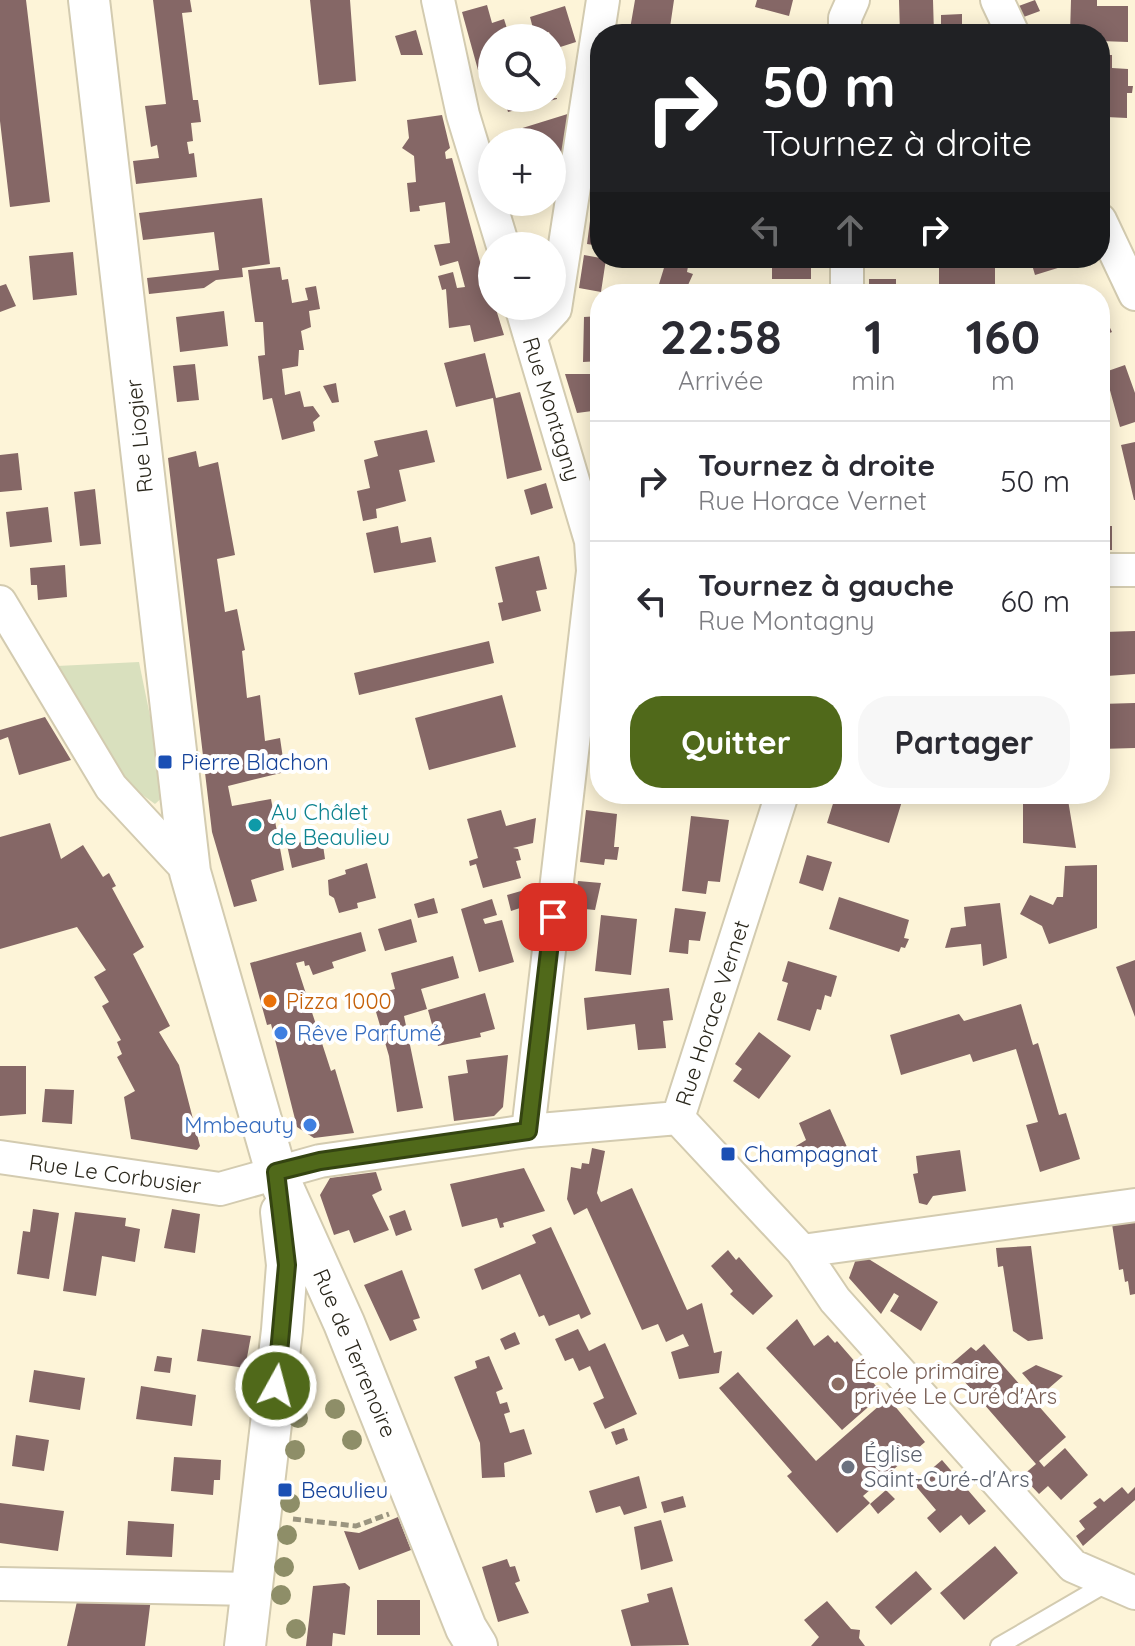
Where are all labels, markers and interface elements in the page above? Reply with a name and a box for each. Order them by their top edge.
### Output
map controls [478,24,566,320]
button: search [478,24,566,112]
text: 50 m [762,51,896,121]
icon: right [630,56,734,160]
text: Tournez à droite [762,120,1032,165]
button: + [478,128,566,216]
icon: left [744,208,788,252]
icon: ahead [828,208,872,252]
icon: right [912,208,956,252]
button: − [478,232,566,320]
text: 22:58 [660,306,782,366]
text: 1 [864,306,883,366]
text: 160 [965,306,1040,366]
street label: Rue Montagny [517,334,587,484]
text: Arrivée [678,364,763,397]
text: min [851,364,896,397]
text: m [991,364,1015,397]
street label: Rue Liogier [119,377,159,494]
text: Tournez à droite [698,446,935,484]
icon: right [630,459,674,503]
text: 50 m [1000,462,1070,500]
text: Rue Horace Vernet [698,484,927,517]
text: Tournez à gauche [698,566,954,604]
icon: left [630,579,674,623]
text: 60 m [1000,582,1070,620]
text: Rue Montagny [698,604,874,637]
button: Quitter [630,696,842,788]
button: Partager [858,696,1070,788]
place label: Pierre Blachon [181,748,329,776]
marker: Pierre Blachon [156,753,174,771]
place label: Au Châlet de Beaulieu [271,798,390,851]
marker: Au Châlet de Beaulieu [246,816,264,834]
pin [519,883,587,951]
icon: arrive [531,895,575,939]
street label: Rue Horace Vernet [669,917,755,1109]
place label: Pizza 1000 [286,987,392,1015]
marker: Pizza 1000 [261,992,279,1010]
place label: Rêve Parfumé [297,1019,442,1047]
marker: Rêve Parfumé [272,1024,290,1042]
place label: Mmbeauty [184,1111,294,1139]
marker: Mmbeauty [301,1116,319,1134]
place label: Champagnat [744,1140,878,1168]
marker: Champagnat [719,1145,737,1163]
street label: Rue Le Corbusier [27,1148,203,1200]
street label: Rue de Terrenoire [307,1265,403,1441]
position arrow [234,1344,318,1428]
place label: École primaire privée Le Curé d'Ars [854,1357,1057,1410]
marker: École primaire privée Le Curé d'Ars [829,1375,847,1393]
place label: Église Saint-Curé-d'Ars [864,1440,1030,1493]
marker: Église Saint-Curé-d'Ars [839,1458,857,1476]
place label: Beaulieu [301,1476,388,1504]
marker: Beaulieu [276,1481,294,1499]

